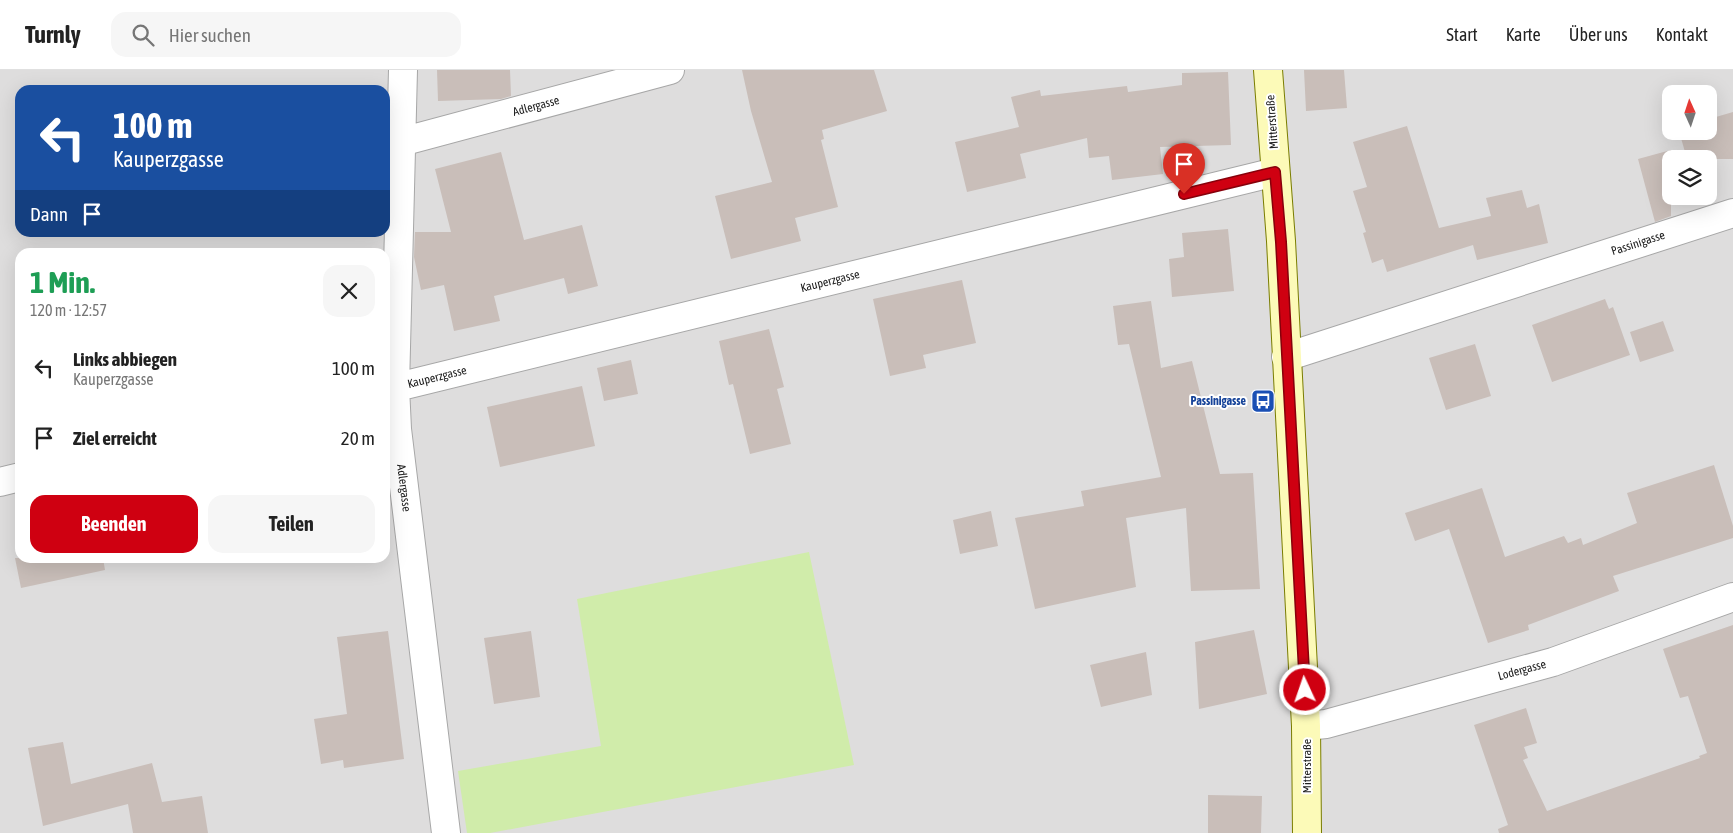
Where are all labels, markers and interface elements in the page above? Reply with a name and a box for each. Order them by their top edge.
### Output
search box [111,12,461,57]
text: Turnly [25,21,81,48]
icon: search [129,21,157,49]
text: Hier suchen [169,24,251,46]
text: Start [1446,24,1478,45]
text: Karte [1506,24,1541,45]
text: Über uns [1569,24,1628,45]
text: Kontakt [1656,24,1708,45]
north arrow [1662,85,1718,140]
map controls [1662,85,1717,205]
street label: Adlergasse [511,93,561,119]
street label: Mitterstraße [1263,94,1281,150]
icon: left [30,105,95,170]
text: 100 m [113,105,192,145]
pin [1163,143,1205,194]
text: Kauperzgasse [113,146,224,172]
icon: arrive [1170,150,1198,178]
button: layers [1662,150,1717,205]
icon: arrive [78,200,106,228]
text: Dann [30,203,68,225]
street label: Passinigasse [1609,228,1667,258]
text: 1 Min. [30,265,95,299]
button: close [323,265,375,317]
street label: Kauperzgasse [799,267,861,295]
text: 120 m · 12:57 [30,301,107,319]
text: Links abbiegen [73,348,177,370]
icon: left [30,354,58,382]
text: 100 m [332,357,375,379]
street label: Kauperzgasse [406,363,468,391]
text: Kauperzgasse [73,370,154,388]
bus stop icon: Passinigasse [1250,388,1276,414]
place label: Passinigasse [1191,394,1247,408]
icon: arrive [30,424,58,452]
text: Ziel erreicht [73,427,157,449]
text: 20 m [341,427,375,449]
street label: Adlergasse [394,463,414,513]
button: Beenden [30,495,198,553]
button: Teilen [208,495,375,553]
street label: Lodergasse [1497,657,1547,683]
position arrow [1278,663,1330,715]
street label: Mitterstraße [1300,739,1314,793]

